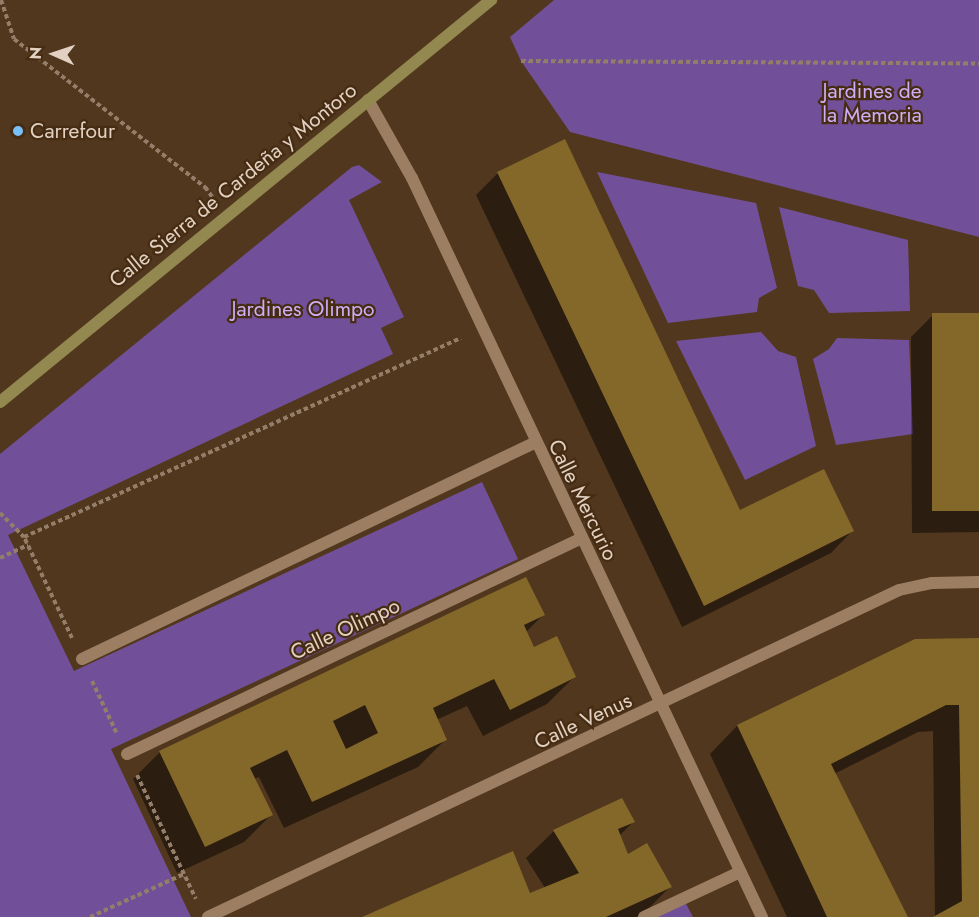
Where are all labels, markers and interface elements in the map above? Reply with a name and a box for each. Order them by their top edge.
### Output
north arrow [24,24,84,84]
text: N [24,46,47,60]
street label: Calle Sierra de Cardeña y Montoro [104,77,362,293]
park label: Jardines de la Memoria [822,78,922,128]
place label: Carrefour [30,118,115,144]
marker: Carrefour [11,124,25,138]
park label: Jardines Olimpo [231,296,375,322]
street label: Calle Mercurio [543,436,623,564]
street label: Calle Olimpo [286,593,404,665]
street label: Calle Venus [530,687,636,755]

